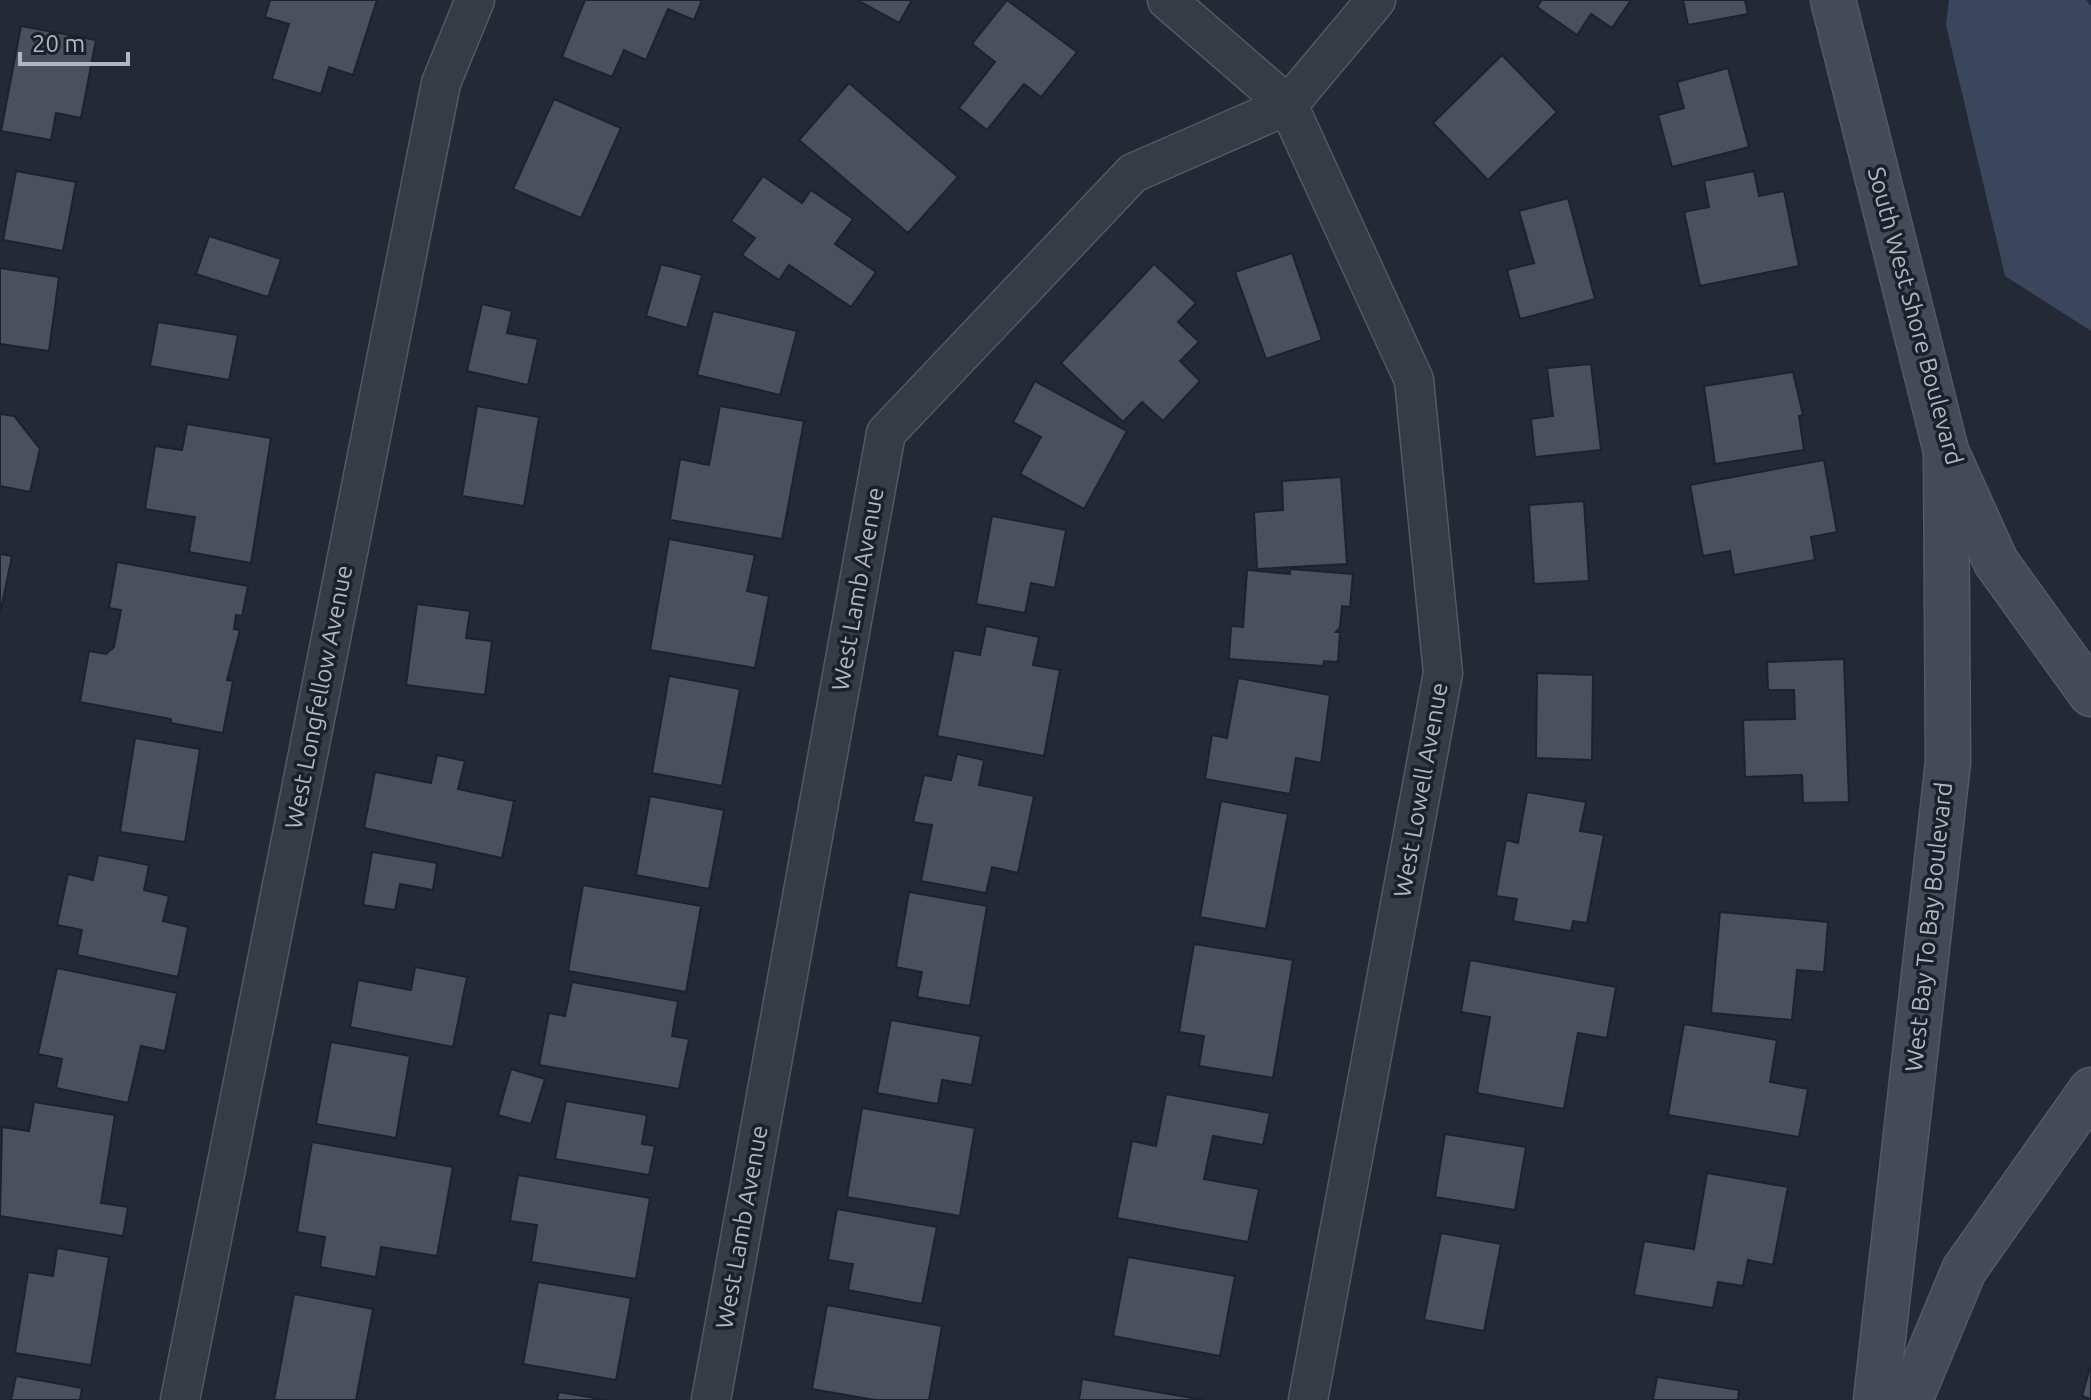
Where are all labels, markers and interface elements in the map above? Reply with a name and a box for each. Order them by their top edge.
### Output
scale bar [20,16,128,66]
text: 20 m [32,30,85,57]
street label: South West Shore Boulevard [1863,164,1968,468]
street label: West Lamb Avenue [826,485,889,693]
street label: West Longfellow Avenue [280,563,357,831]
street label: West Lowell Avenue [1388,680,1453,899]
street label: West Bay To Bay Boulevard [1900,781,1957,1073]
street label: West Lamb Avenue [710,1123,773,1331]

